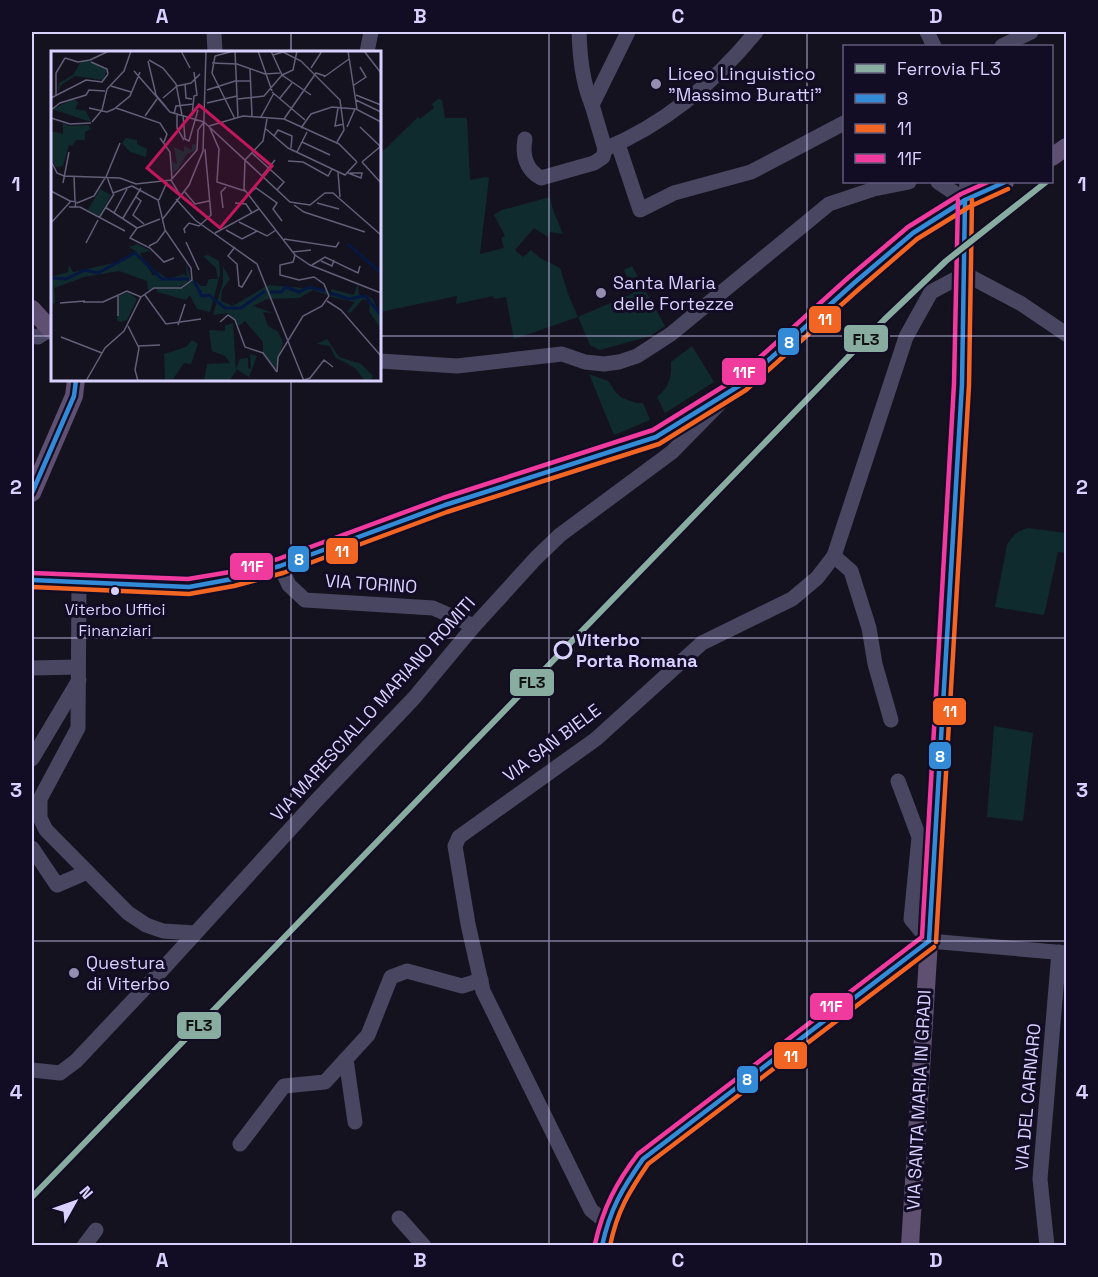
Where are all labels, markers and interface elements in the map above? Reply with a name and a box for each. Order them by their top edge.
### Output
text: A [156,3,169,29]
text: B [413,3,427,29]
text: C [672,3,685,29]
text: D [929,3,943,29]
legend [843,45,1053,183]
inset map [51,51,381,381]
text: Ferrovia FL3 [897,57,1001,80]
place label: Liceo Linguistico "Massimo Buratti" [668,62,822,106]
marker: Liceo Linguistico "Massimo Buratti" [649,77,663,91]
text: 8 [897,87,908,110]
text: 11 [897,117,912,140]
text: 11F [897,147,922,170]
text: 1 [11,171,21,197]
text: 1 [1077,171,1087,197]
place label: Santa Maria delle Fortezze [613,271,734,315]
marker: Santa Maria delle Fortezze [594,286,608,300]
line badge: 11 [808,305,842,334]
text: 11 [818,309,832,330]
line badge: FL3 [843,324,889,353]
line badge: 8 [777,327,800,356]
text: FL3 [853,329,880,350]
text: 8 [784,332,794,353]
line badge: 11F [721,357,767,386]
text: 11F [732,362,756,383]
text: 2 [10,474,22,500]
text: 2 [1076,474,1088,500]
line badge: 11 [325,537,359,565]
text: 11 [335,541,349,562]
line badge: 8 [287,545,310,573]
text: 8 [294,549,304,570]
line badge: 11F [229,552,274,581]
text: 11F [240,556,264,577]
street label: VIA TORINO [324,569,418,598]
marker: Viterbo Uffici Finanziari [109,585,121,597]
street label: VIA MARESCIALLO MARIANO ROMITI [265,591,480,826]
place label: Viterbo Uffici Finanziari [65,599,165,641]
place label: Viterbo Porta Romana [576,628,698,672]
marker: Viterbo Porta Romana [554,641,572,659]
line badge: FL3 [509,668,555,697]
text: FL3 [519,672,546,693]
line badge: 11 [932,697,967,726]
street label: VIA SAN BIELE [498,698,605,787]
text: 11 [943,701,957,722]
line badge: 8 [928,741,952,770]
text: 8 [935,746,945,767]
text: 3 [10,777,22,803]
text: 3 [1076,777,1088,803]
place label: Questura di Viterbo [86,951,170,995]
marker: Questura di Viterbo [67,966,81,980]
street label: VIA SANTA MARIA IN GRADI [901,989,936,1211]
line badge: 11F [809,992,854,1021]
text: 11F [819,996,843,1017]
line badge: FL3 [176,1011,222,1040]
text: FL3 [186,1015,213,1036]
street label: VIA DEL CARNARO [1010,1022,1045,1172]
line badge: 11 [773,1041,808,1070]
text: 11 [784,1046,798,1067]
line badge: 8 [736,1065,759,1094]
text: 8 [742,1069,752,1090]
text: 4 [10,1079,23,1105]
text: 4 [1076,1079,1089,1105]
north arrow [45,1172,105,1232]
text: N [75,1182,98,1204]
text: A [156,1247,169,1273]
text: B [413,1247,427,1273]
text: C [672,1247,685,1273]
text: D [929,1247,943,1273]

